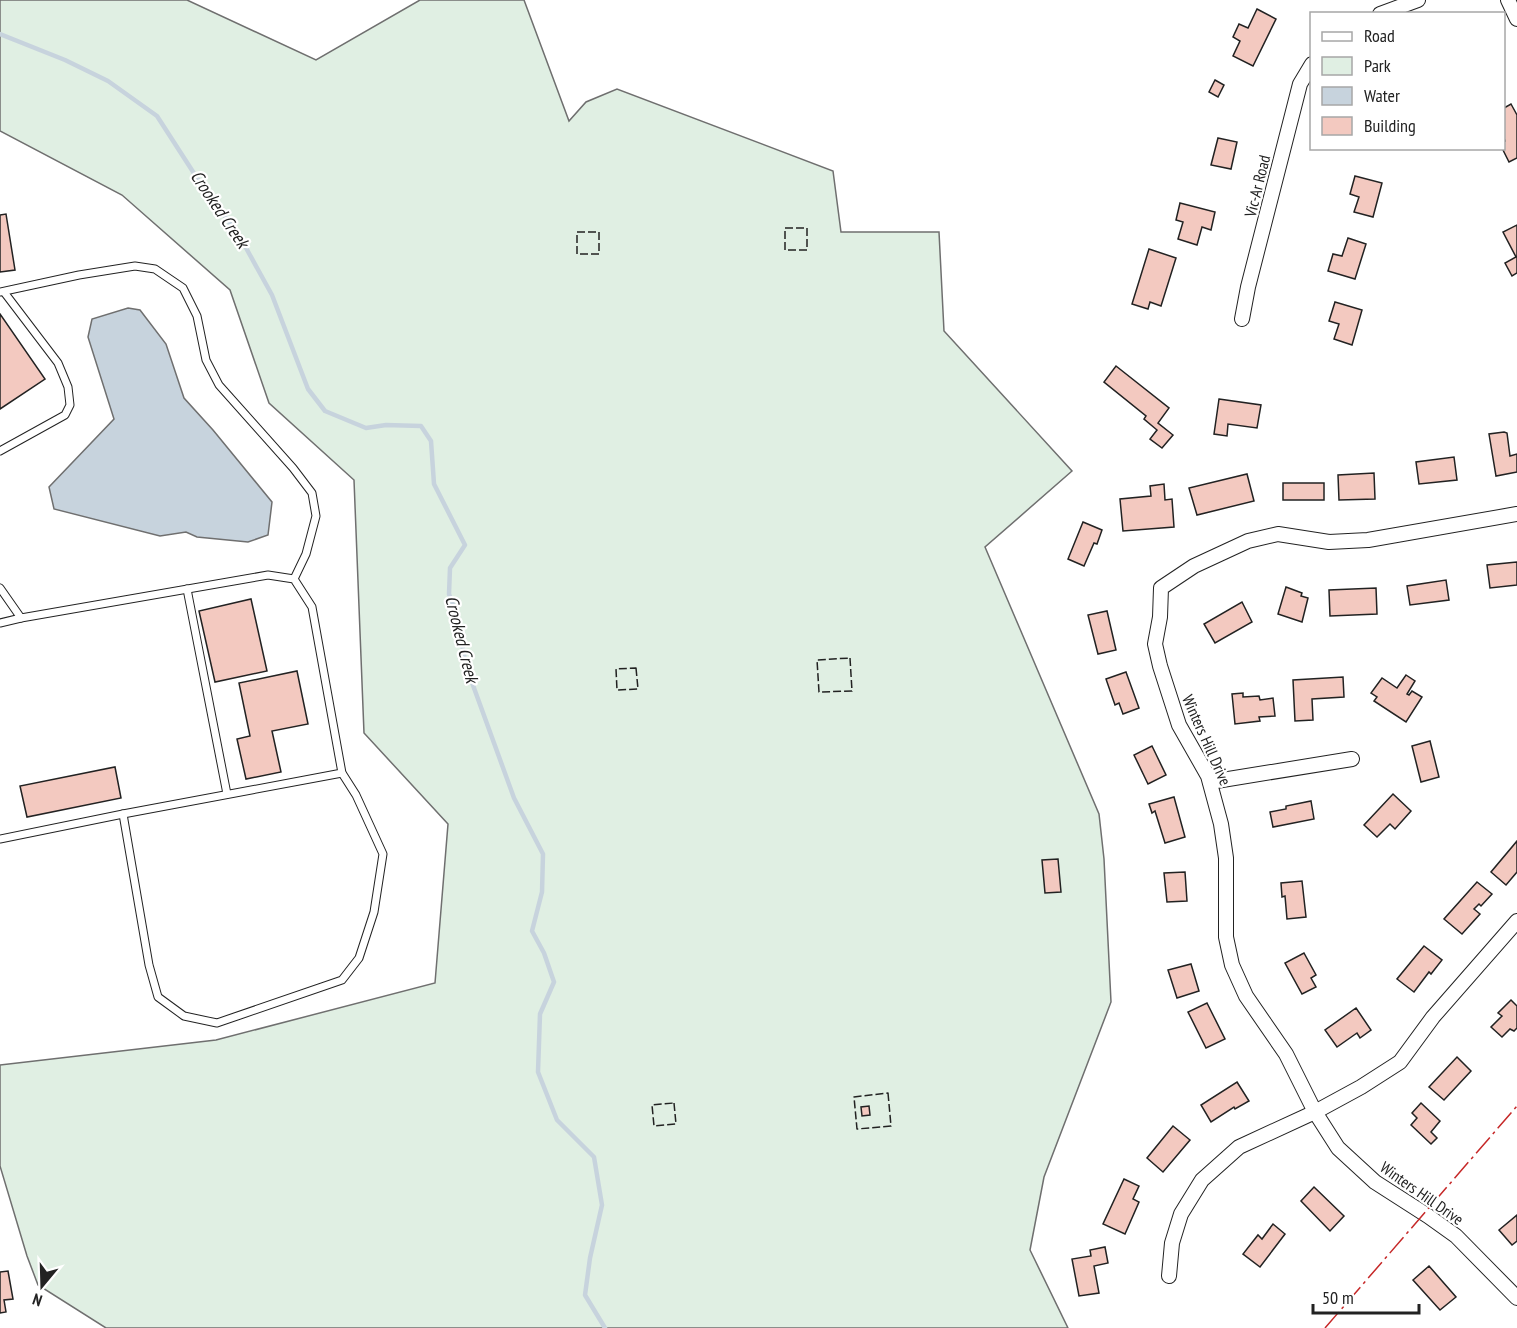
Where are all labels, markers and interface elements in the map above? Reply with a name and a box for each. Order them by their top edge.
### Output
legend [1310,12,1505,150]
text: Road [1364,24,1395,47]
text: Park [1364,54,1391,77]
text: Water [1364,84,1400,107]
text: Building [1364,114,1416,137]
street label: Vic-Ar Road [1239,153,1274,220]
water label: Crooked Creek [186,166,256,254]
water label: Crooked Creek [440,593,484,687]
street label: Winters Hill Drive [1178,691,1236,789]
street label: Winters Hill Drive [1376,1157,1468,1229]
north arrow [12,1256,72,1316]
scale bar [1313,1277,1420,1315]
text: 50 m [1322,1286,1354,1309]
text: N [30,1289,44,1311]

